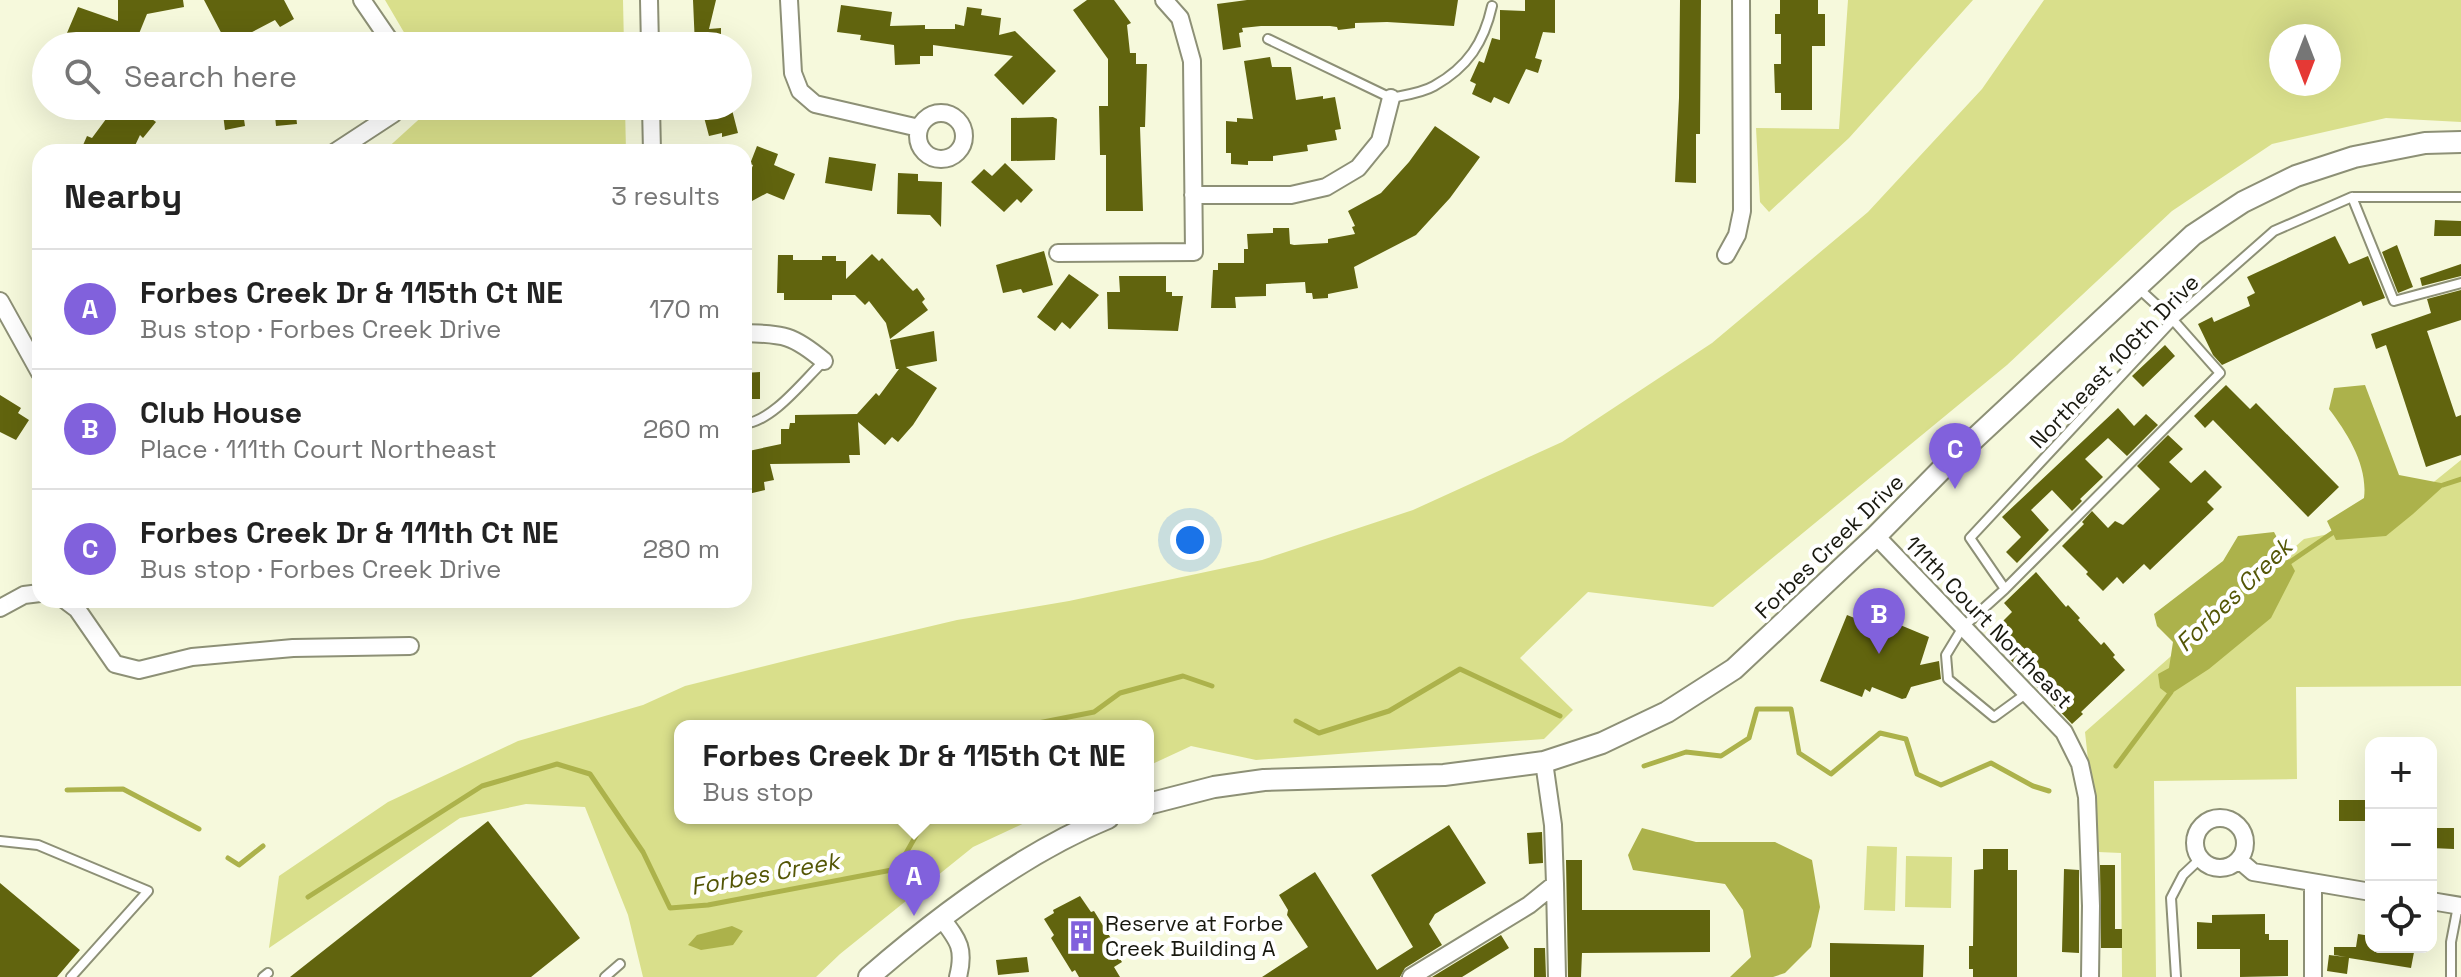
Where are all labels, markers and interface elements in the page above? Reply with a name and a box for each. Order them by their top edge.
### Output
north arrow [2269,24,2341,96]
search box [32,32,752,120]
icon: search [60,54,104,98]
text: Search here [124,57,297,96]
text: Nearby [64,175,182,218]
text: 3 results [611,179,720,213]
street label: Northeast 106th Drive [2024,268,2204,454]
text: Forbes Creek Dr & 115th Ct NE [140,273,563,312]
text: A [82,292,98,326]
text: 170 m [649,292,720,326]
text: Bus stop · Forbes Creek Drive [140,312,501,346]
text: Club House [140,393,302,432]
text: B [81,412,99,446]
text: 260 m [643,412,720,446]
pin: C [1929,423,1981,489]
text: Place · 111th Court Northeast [140,432,497,466]
street label: Forbes Creek Drive [1749,468,1909,624]
text: Forbes Creek Dr & 111th Ct NE [140,513,558,552]
your location [1170,520,1210,560]
water label: Forbes Creek [2169,529,2301,658]
street label: 111th Court Northeast [1899,530,2079,714]
text: C [82,532,98,566]
text: 280 m [642,532,720,566]
text: Bus stop · Forbes Creek Drive [140,552,501,586]
pin: B [1853,588,1905,654]
popup [674,720,1154,824]
text: Forbes Creek Dr & 115th Ct NE [703,736,1125,775]
map controls [2365,737,2437,953]
button: + [2365,737,2437,809]
text: Bus stop [703,775,814,809]
button: − [2365,809,2437,881]
water label: Forbes Creek [688,845,845,902]
pin: A [888,850,940,916]
button: locate [2365,881,2437,953]
place label: Reserve at Forbe Creek Building A [1105,909,1283,962]
building icon: Reserve at Forbe Creek Building A [1064,919,1098,953]

